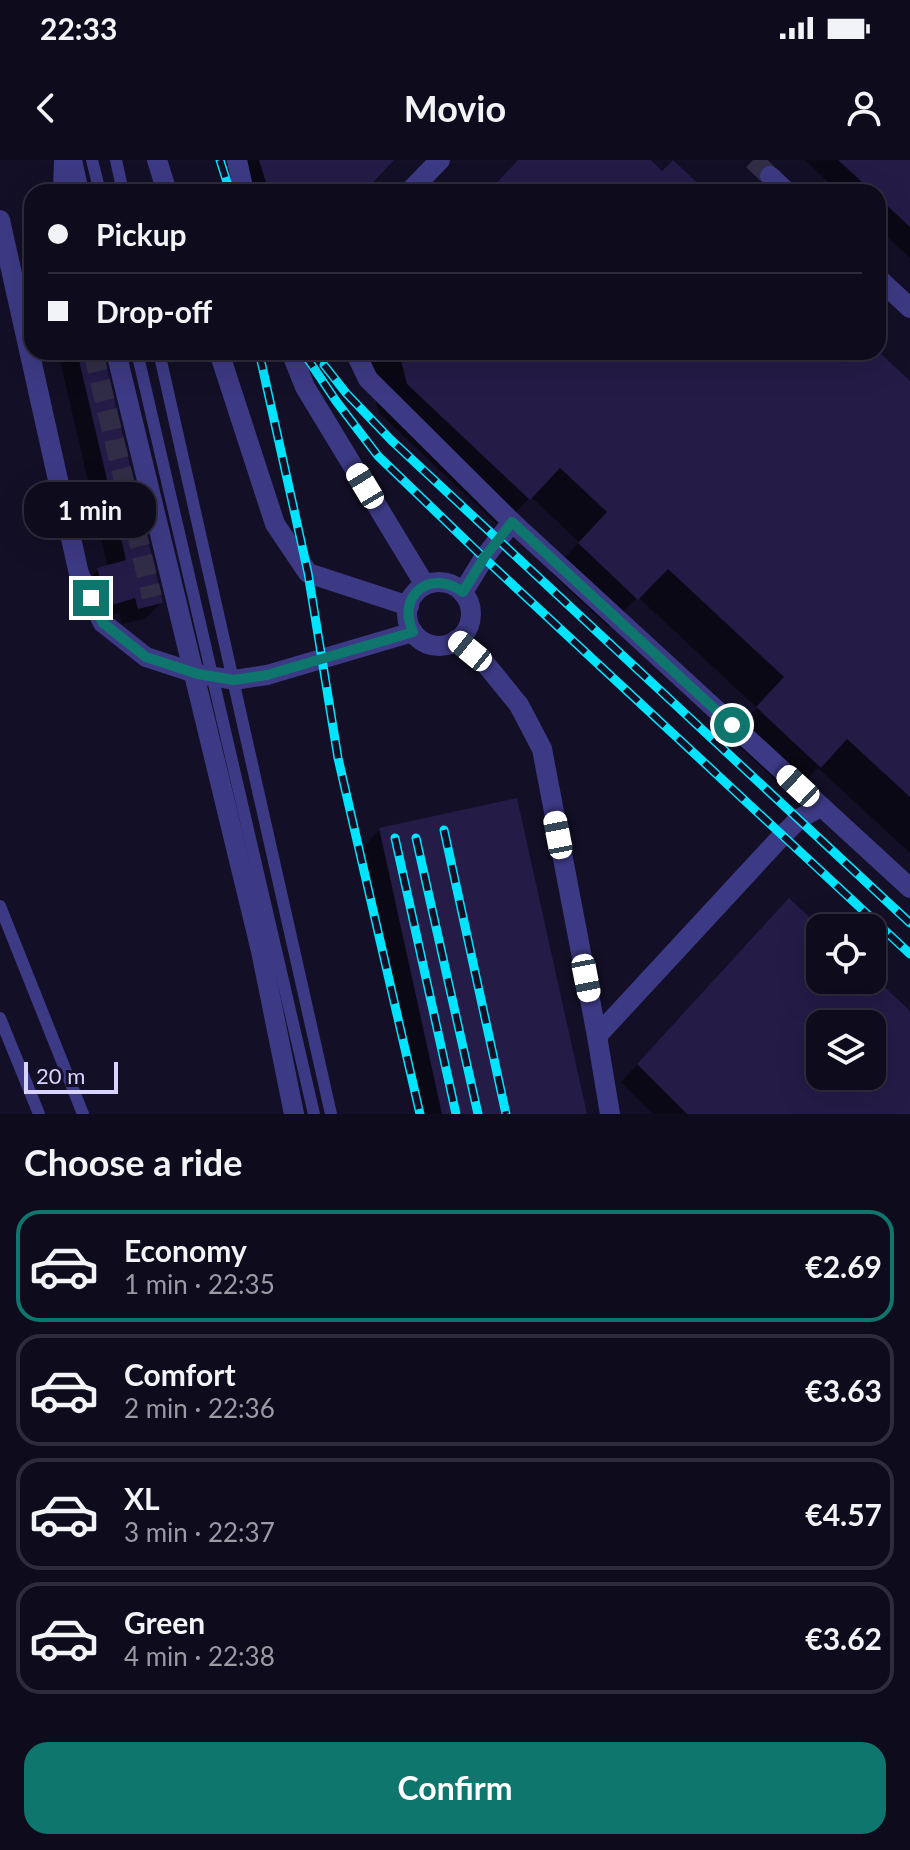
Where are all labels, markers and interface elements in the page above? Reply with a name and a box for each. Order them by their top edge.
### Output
text: 22:33 [40,10,117,46]
icon: back [24,86,68,130]
text: Movio [404,86,506,130]
icon: person [842,86,886,130]
text: Pickup [96,216,187,252]
text: Drop-off [96,293,212,329]
car [342,459,388,513]
callout: 1 min [25,482,157,538]
text: 1 min [58,494,122,526]
route end [73,580,109,616]
car [444,627,496,675]
route start [714,707,750,743]
car [772,761,824,811]
car [542,809,574,861]
map controls [806,914,886,1090]
button: locate [806,914,886,994]
car [570,952,602,1004]
button: layers [806,1010,886,1090]
scale bar [24,1058,118,1094]
text: 20 m [36,1062,85,1089]
text: Choose a ride [24,1140,243,1184]
icon: car [28,1230,100,1302]
text: Economy [124,1232,247,1268]
text: €2.69 [805,1248,882,1284]
text: 1 min · 22:35 [124,1268,275,1300]
icon: car [28,1354,100,1426]
text: Comfort [124,1356,236,1392]
text: €3.63 [805,1372,882,1408]
text: 2 min · 22:36 [124,1392,275,1424]
icon: car [28,1478,100,1550]
text: XL [124,1480,160,1516]
text: €4.57 [805,1496,882,1532]
text: 3 min · 22:37 [124,1516,275,1548]
icon: car [28,1602,100,1674]
text: Green [124,1604,205,1640]
text: €3.62 [805,1620,882,1656]
text: 4 min · 22:38 [124,1640,275,1672]
button: Confirm [24,1742,886,1834]

